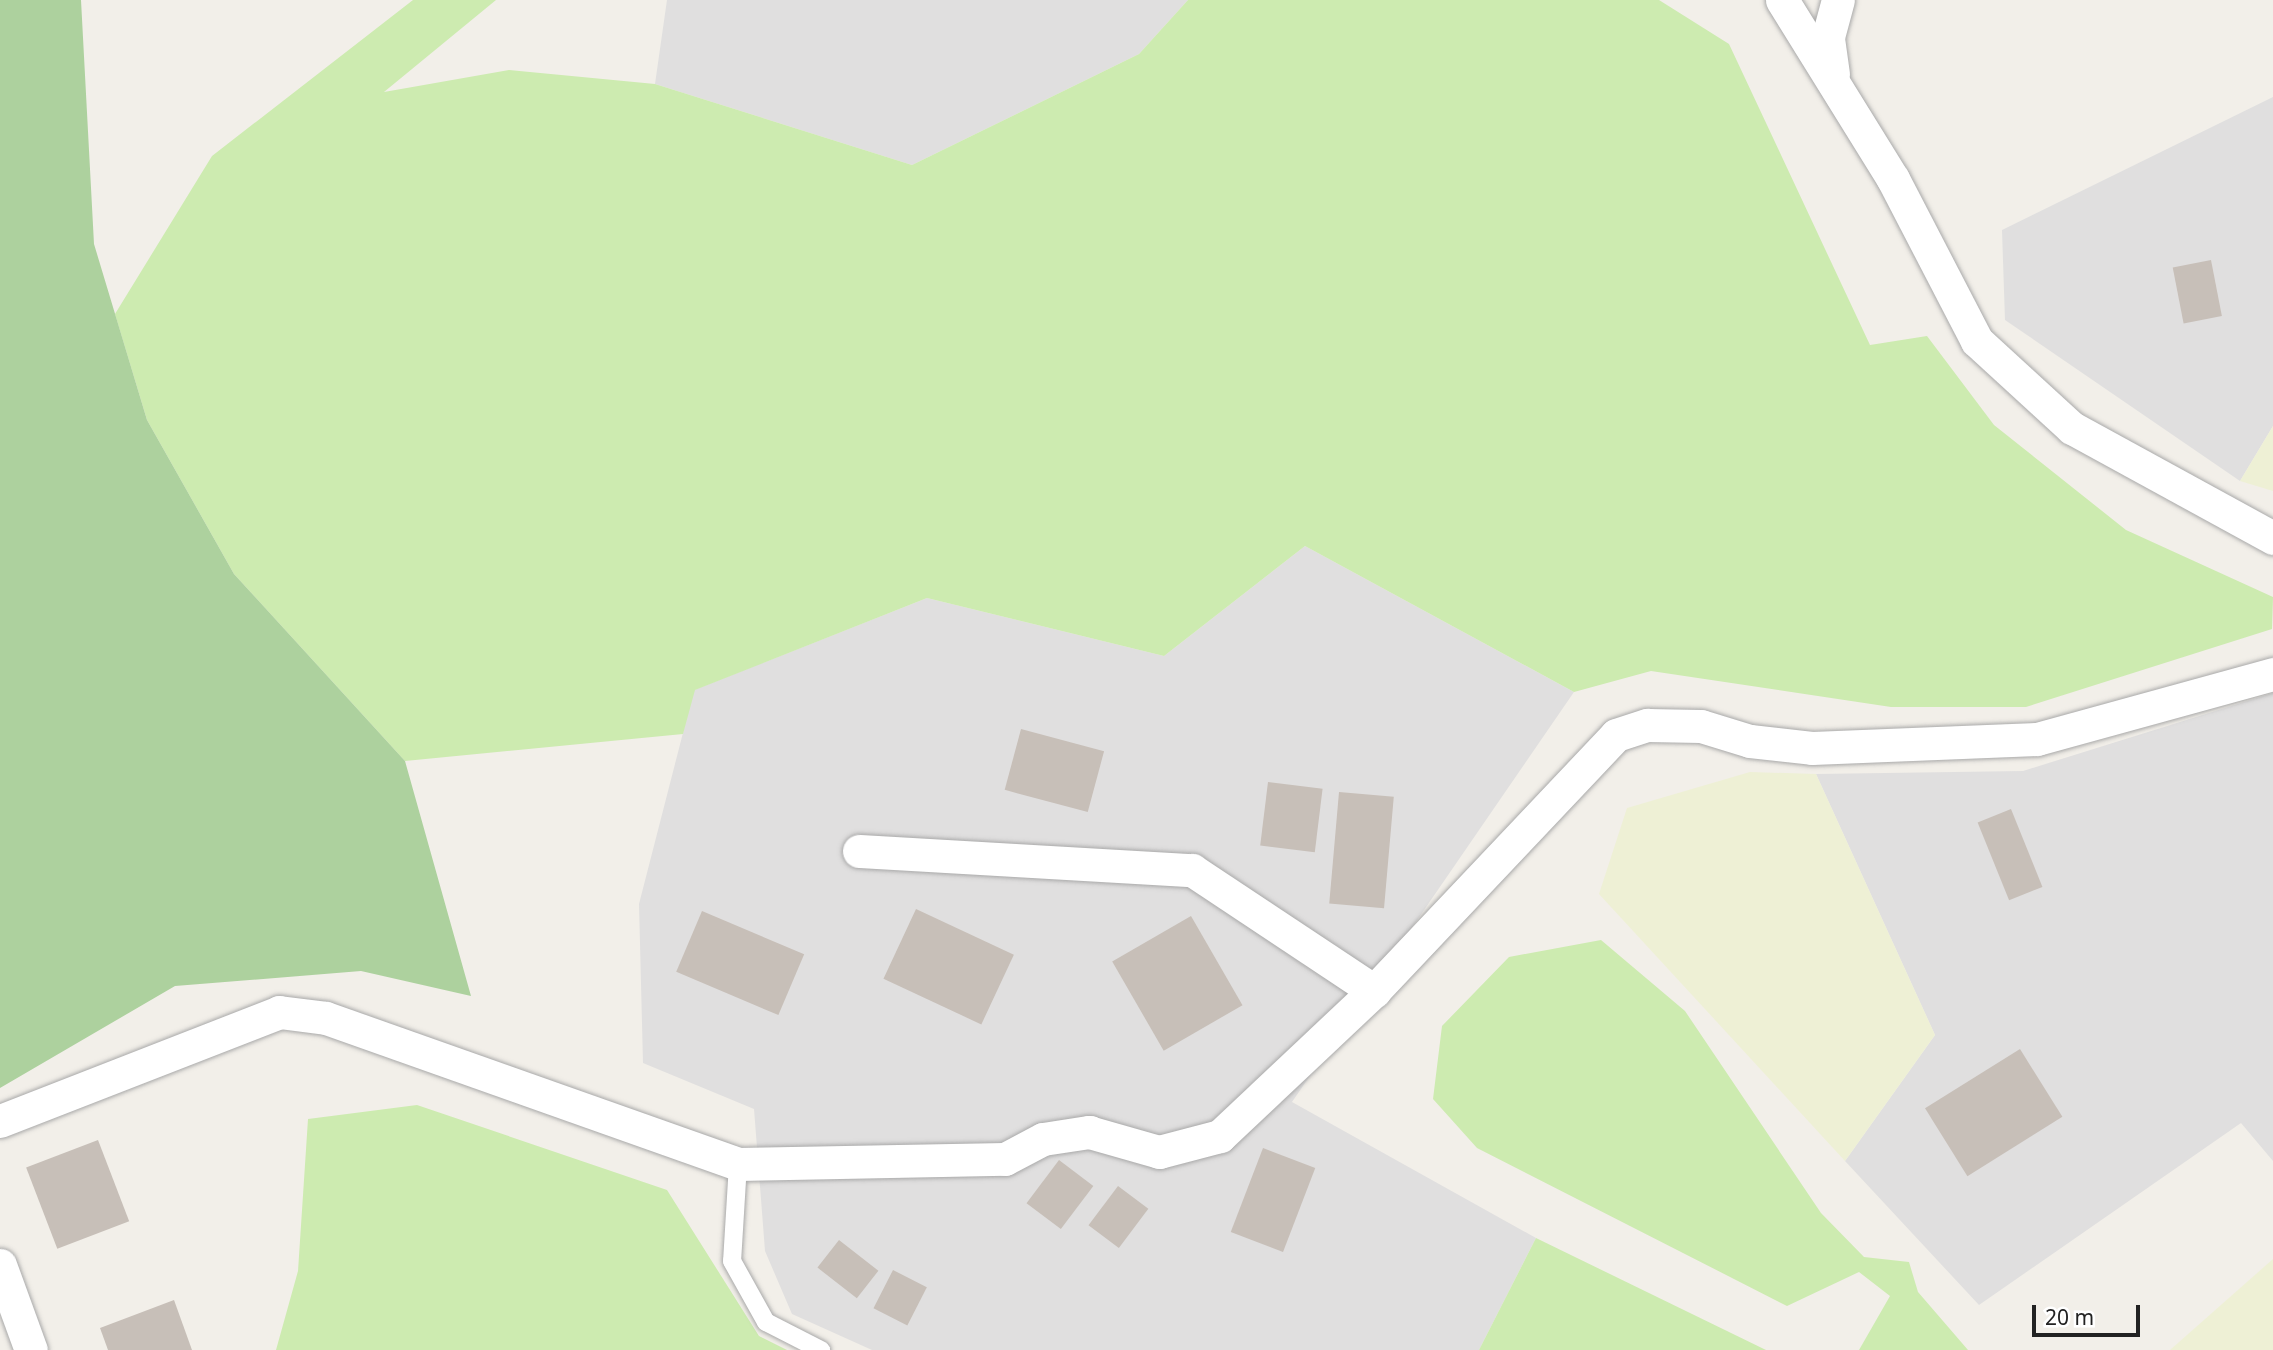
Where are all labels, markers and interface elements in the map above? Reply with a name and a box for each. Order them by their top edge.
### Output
scale bar [2035,1290,2144,1334]
text: 20 m [2045,1303,2094,1331]

